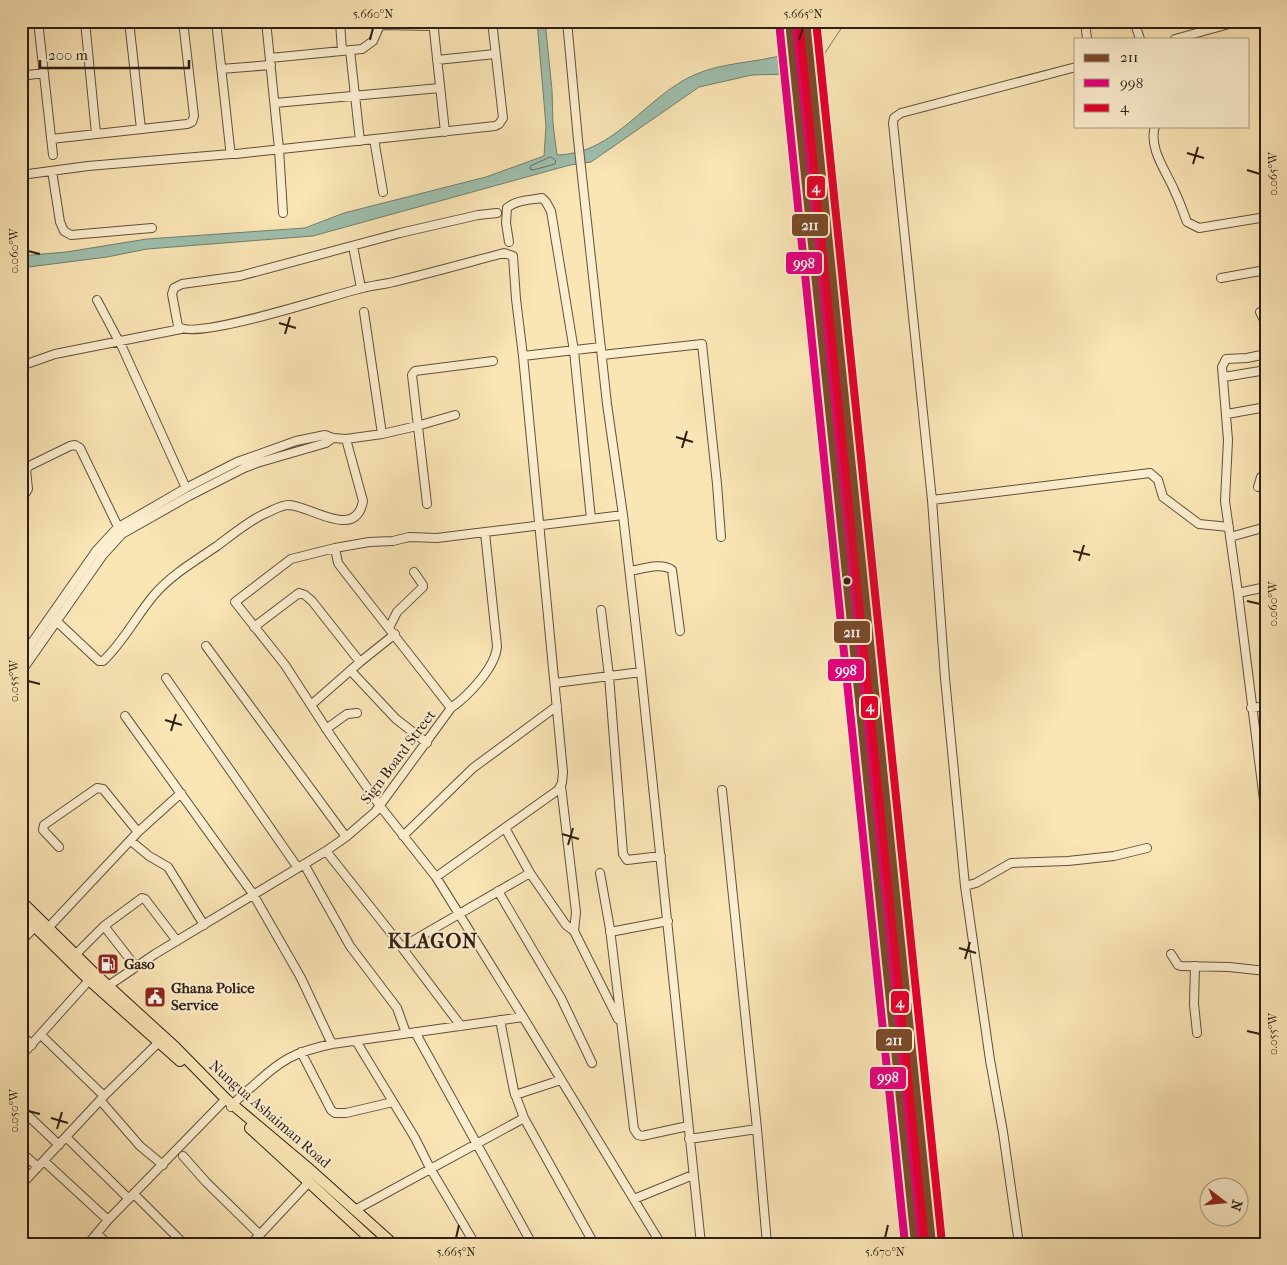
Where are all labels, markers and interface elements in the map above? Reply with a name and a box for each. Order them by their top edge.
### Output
text: 5.660°N [353,7,393,21]
text: 5.665°N [783,7,823,21]
scale bar [40,38,189,70]
legend [1074,38,1250,128]
text: 200 m [48,46,88,64]
text: 211 [1120,48,1138,66]
text: 998 [1120,74,1143,92]
text: 4 [1120,98,1130,116]
text: 0.065°W [1266,151,1280,196]
line badge: 4 [806,175,826,199]
text: 4 [811,179,821,196]
line badge: 211 [791,213,829,237]
text: 211 [801,217,819,234]
text: 0.060°W [7,227,21,273]
line badge: 998 [785,251,823,275]
text: 998 [792,255,815,272]
unlabelled marker [842,576,852,586]
text: 0.060°W [1266,580,1280,626]
line badge: 211 [833,620,871,644]
text: 211 [843,624,861,641]
line badge: 998 [827,658,865,682]
text: 0.055°W [7,659,21,702]
text: 998 [834,662,857,679]
line badge: 4 [860,695,879,719]
text: 4 [865,698,875,715]
street label: Sign Board Street [357,706,440,808]
district label: KLAGON [388,930,478,953]
fuel station icon: Gaso [96,952,120,976]
place label: Gaso [124,955,155,973]
place label: Ghana Police Service [171,979,255,1014]
public building icon: Ghana Police Service [143,985,167,1009]
line badge: 4 [890,990,910,1014]
text: 4 [895,994,905,1011]
text: 0.055°W [1266,1012,1280,1055]
line badge: 211 [875,1028,913,1052]
text: 211 [885,1032,903,1049]
street label: Nungua Ashaiman Road [206,1056,335,1172]
line badge: 998 [869,1066,907,1090]
text: 998 [876,1069,899,1086]
text: 0.050°W [7,1088,21,1133]
north arrow [1200,1178,1250,1228]
text: N [1226,1198,1246,1213]
text: 5.665°N [436,1245,476,1259]
text: 5.670°N [865,1245,905,1259]

